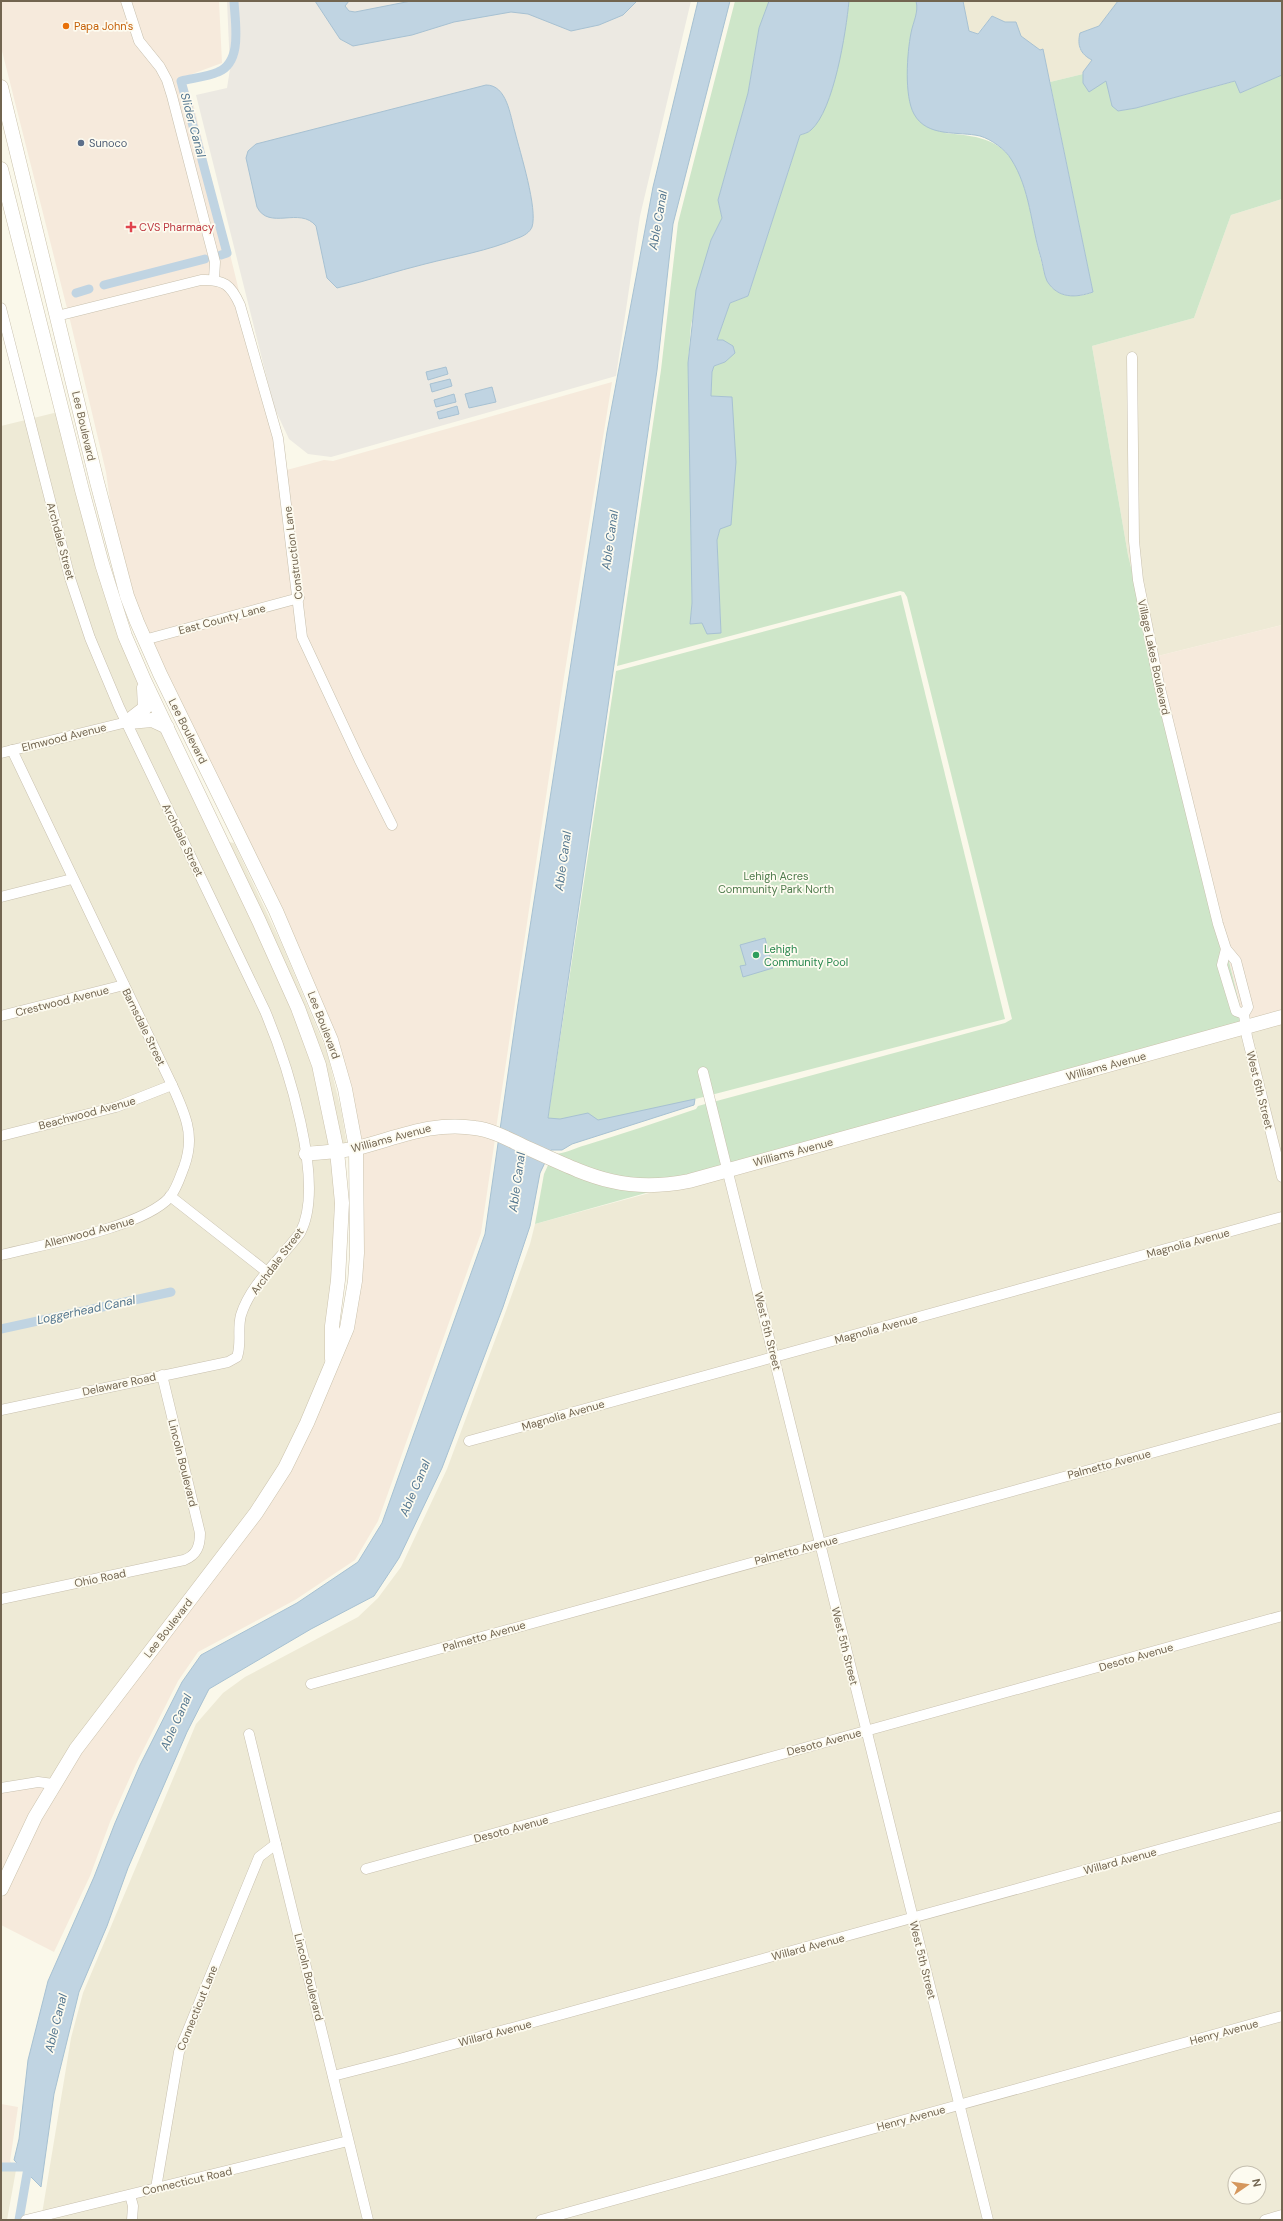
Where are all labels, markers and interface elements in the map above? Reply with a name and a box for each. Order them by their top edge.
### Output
place label: Papa John's [74,19,133,33]
marker: Papa John's [61,21,71,31]
water label: Slider Canal [177,91,209,159]
place label: Sunoco [89,136,127,150]
marker: Sunoco [76,138,86,148]
water label: Able Canal [645,189,671,252]
place label: CVS Pharmacy [139,220,214,234]
marker: CVS Pharmacy [126,222,136,232]
street label: Lee Boulevard [69,390,99,462]
street label: Archdale Street [44,501,78,581]
street label: Construction Lane [280,506,306,600]
water label: Able Canal [598,509,622,572]
street label: Village Lakes Boulevard [1135,598,1173,716]
street label: East County Lane [177,601,267,637]
street label: Lee Boulevard [166,696,210,766]
street label: Elmwood Avenue [20,720,108,754]
street label: Archdale Street [159,801,207,879]
water label: Able Canal [551,830,575,893]
park label: Lehigh Acres Community Park North [718,869,834,896]
place label: Lehigh Community Pool [764,942,848,969]
marker: Lehigh Community Pool [751,950,761,960]
street label: Crestwood Avenue [14,983,110,1019]
street label: Barnsdale Street [119,986,169,1068]
street label: Lee Boulevard [305,989,343,1061]
street label: Williams Avenue [1064,1049,1148,1083]
street label: West 6th Street [1243,1049,1277,1131]
street label: Beachwood Avenue [37,1093,137,1133]
street label: Williams Avenue [349,1121,433,1155]
street label: Williams Avenue [751,1135,835,1169]
water label: Able Canal [505,1151,529,1214]
street label: Allenwood Avenue [42,1213,136,1251]
street label: Archdale Street [247,1225,307,1297]
street label: Magnolia Avenue [1145,1225,1231,1261]
street label: West 5th Street [751,1290,785,1372]
water label: Loggerhead Canal [35,1292,137,1328]
street label: Magnolia Avenue [833,1311,919,1347]
street label: Delaware Road [81,1369,157,1399]
street label: Magnolia Avenue [520,1396,606,1434]
street label: Lincoln Boulevard [165,1418,201,1508]
street label: Palmetto Avenue [1066,1446,1152,1482]
water label: Able Canal [396,1457,434,1520]
street label: Palmetto Avenue [753,1532,839,1568]
street label: Ohio Road [73,1566,127,1590]
street label: Lee Boulevard [141,1596,195,1660]
street label: West 5th Street [828,1605,862,1687]
street label: Palmetto Avenue [441,1617,527,1655]
street label: Desoto Avenue [1097,1640,1175,1674]
water label: Able Canal [156,1691,196,1753]
street label: Desoto Avenue [785,1725,863,1759]
street label: Desoto Avenue [472,1812,550,1846]
street label: Willard Avenue [1082,1845,1158,1877]
street label: West 5th Street [906,1919,940,2001]
street label: Willard Avenue [770,1931,846,1963]
street label: Lincoln Boulevard [291,1932,327,2022]
street label: Connecticut Lane [174,1963,220,2053]
water label: Able Canal [41,1992,71,2055]
street label: Henry Avenue [1188,2016,1260,2048]
street label: Willard Avenue [457,2017,533,2049]
street label: Henry Avenue [875,2102,947,2134]
street label: Connecticut Road [141,2164,233,2198]
north arrow [1227,2165,1267,2205]
text: N [1249,2177,1264,2188]

